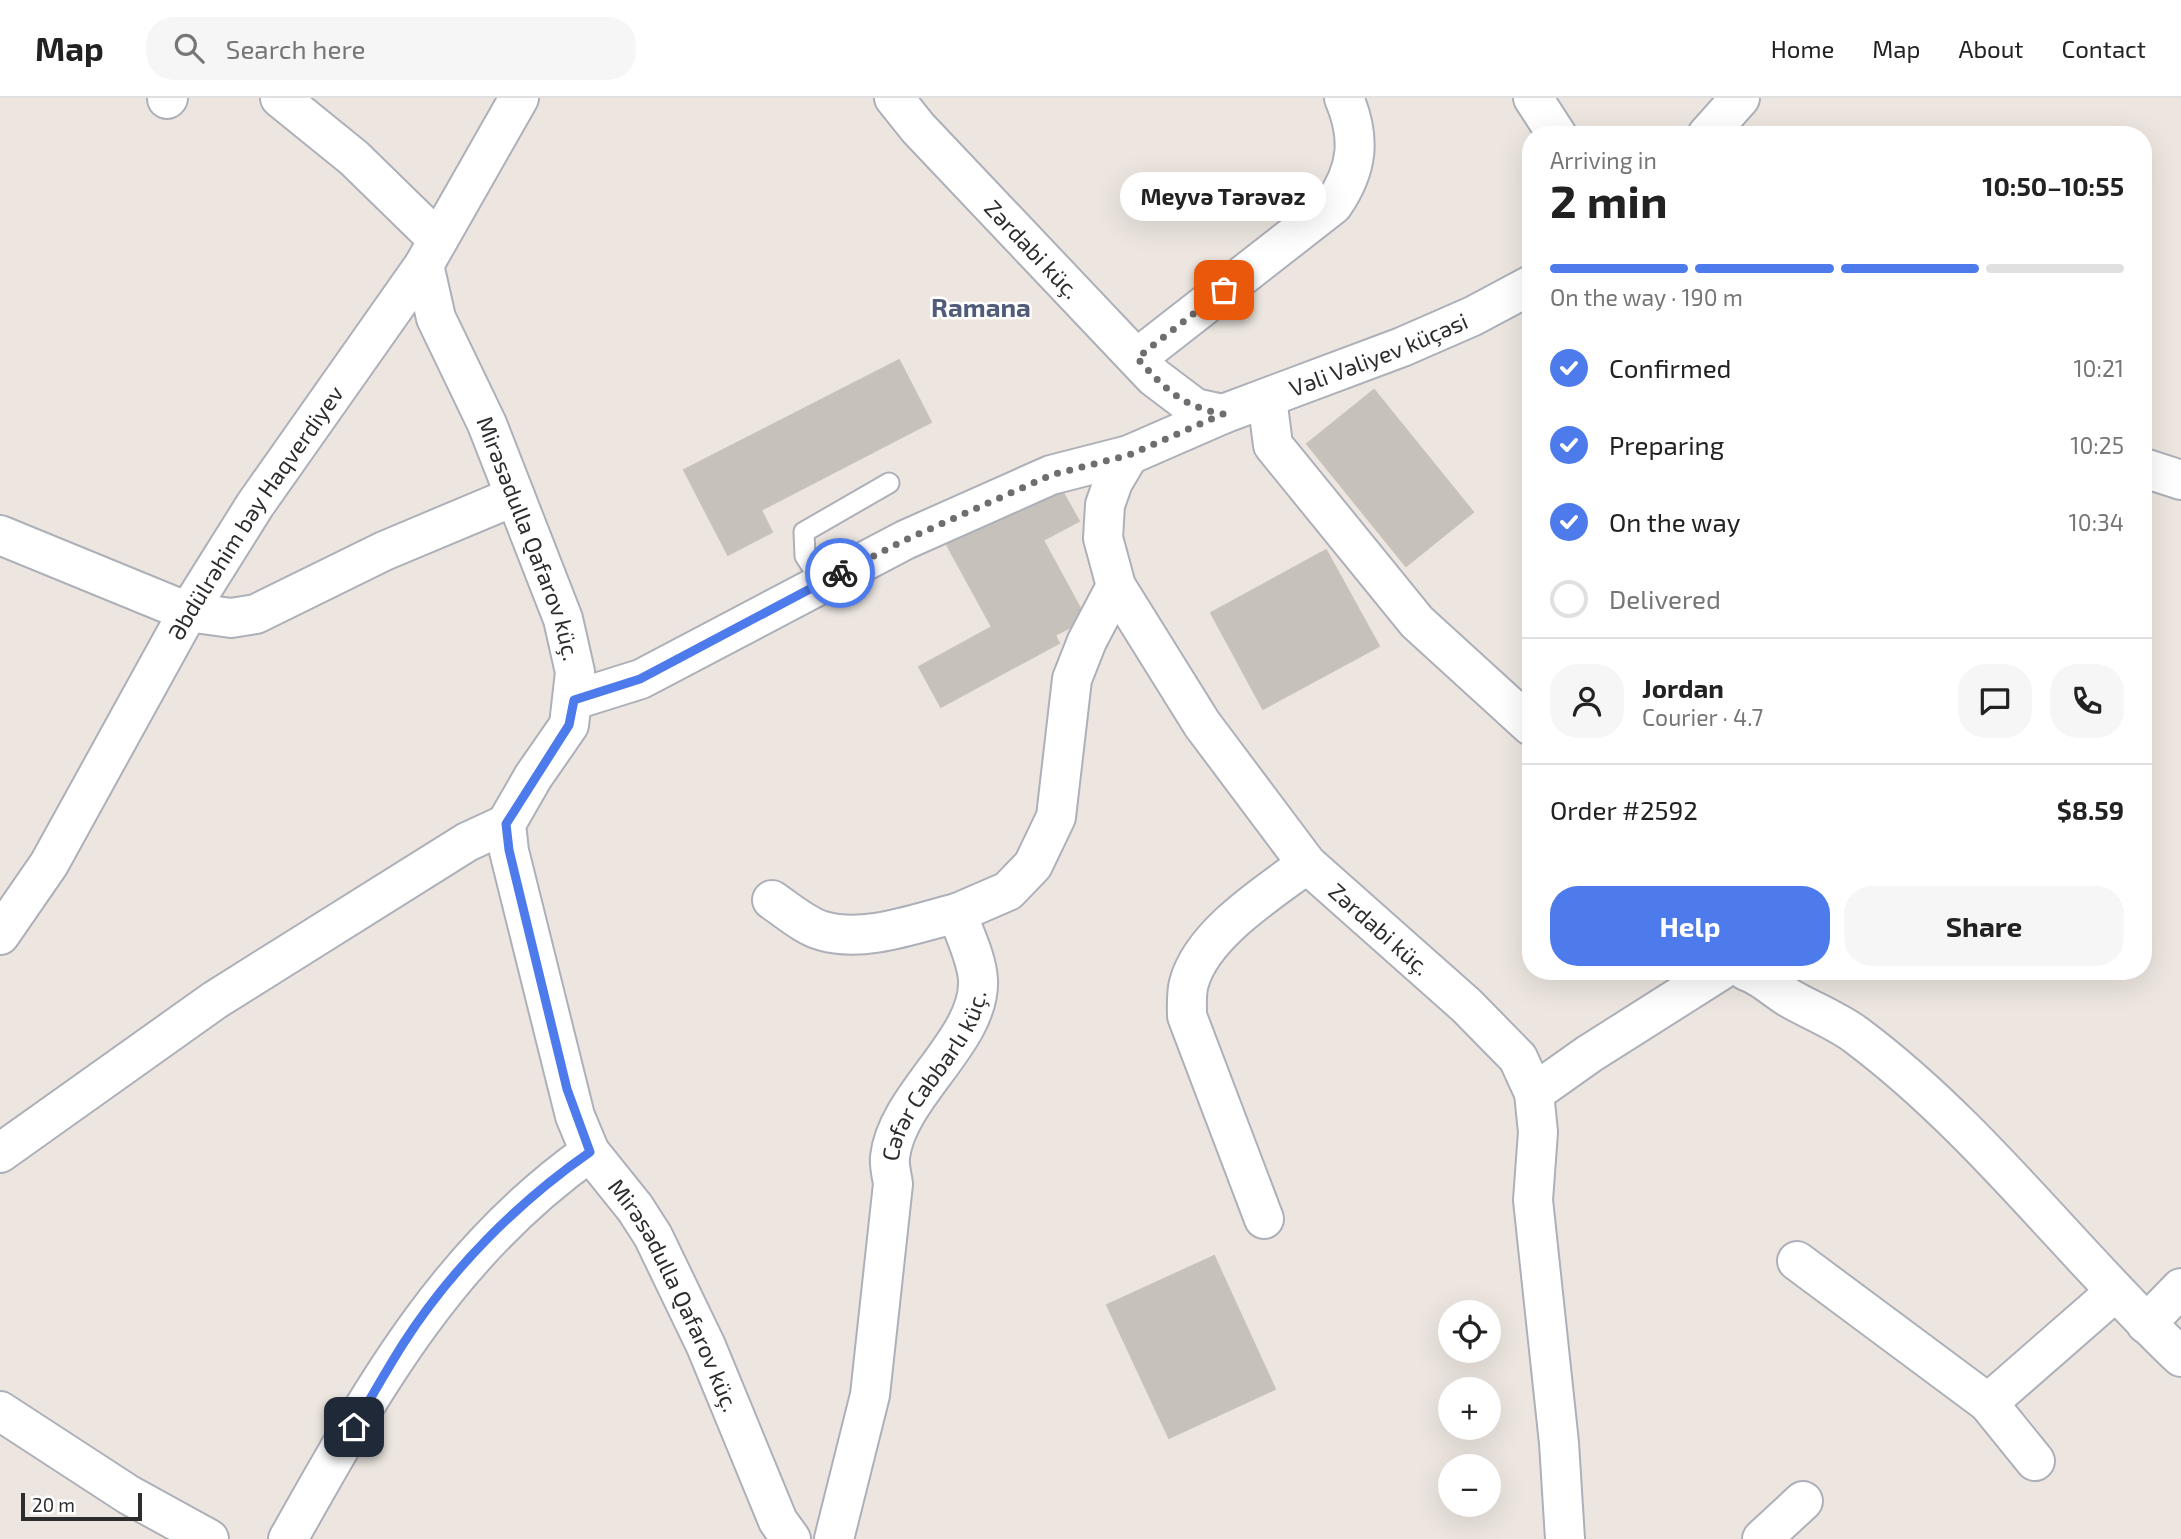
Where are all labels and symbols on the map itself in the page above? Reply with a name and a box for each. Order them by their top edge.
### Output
callout: Meyvə Tərəvəz [1121,171,1327,220]
street label: Zərdabi küç. [979,194,1086,304]
pin [1194,260,1254,320]
district label: Ramana [931,291,1031,322]
street label: Vəli Vəliyev küçəsi [1285,306,1472,402]
street label: Əbdülrəhim bəy Haqverdiyev [161,380,349,645]
street label: Mirəsədulla Qafarov küç. [471,412,586,663]
courier [805,538,875,608]
street label: Zərdabi küç. [1324,876,1436,981]
street label: Cəfər Cabbarlı küç. [876,989,991,1163]
street label: Mirəsədulla Qafarov küç. [603,1173,745,1416]
pin [324,1397,384,1457]
scale bar [21,1490,142,1522]

